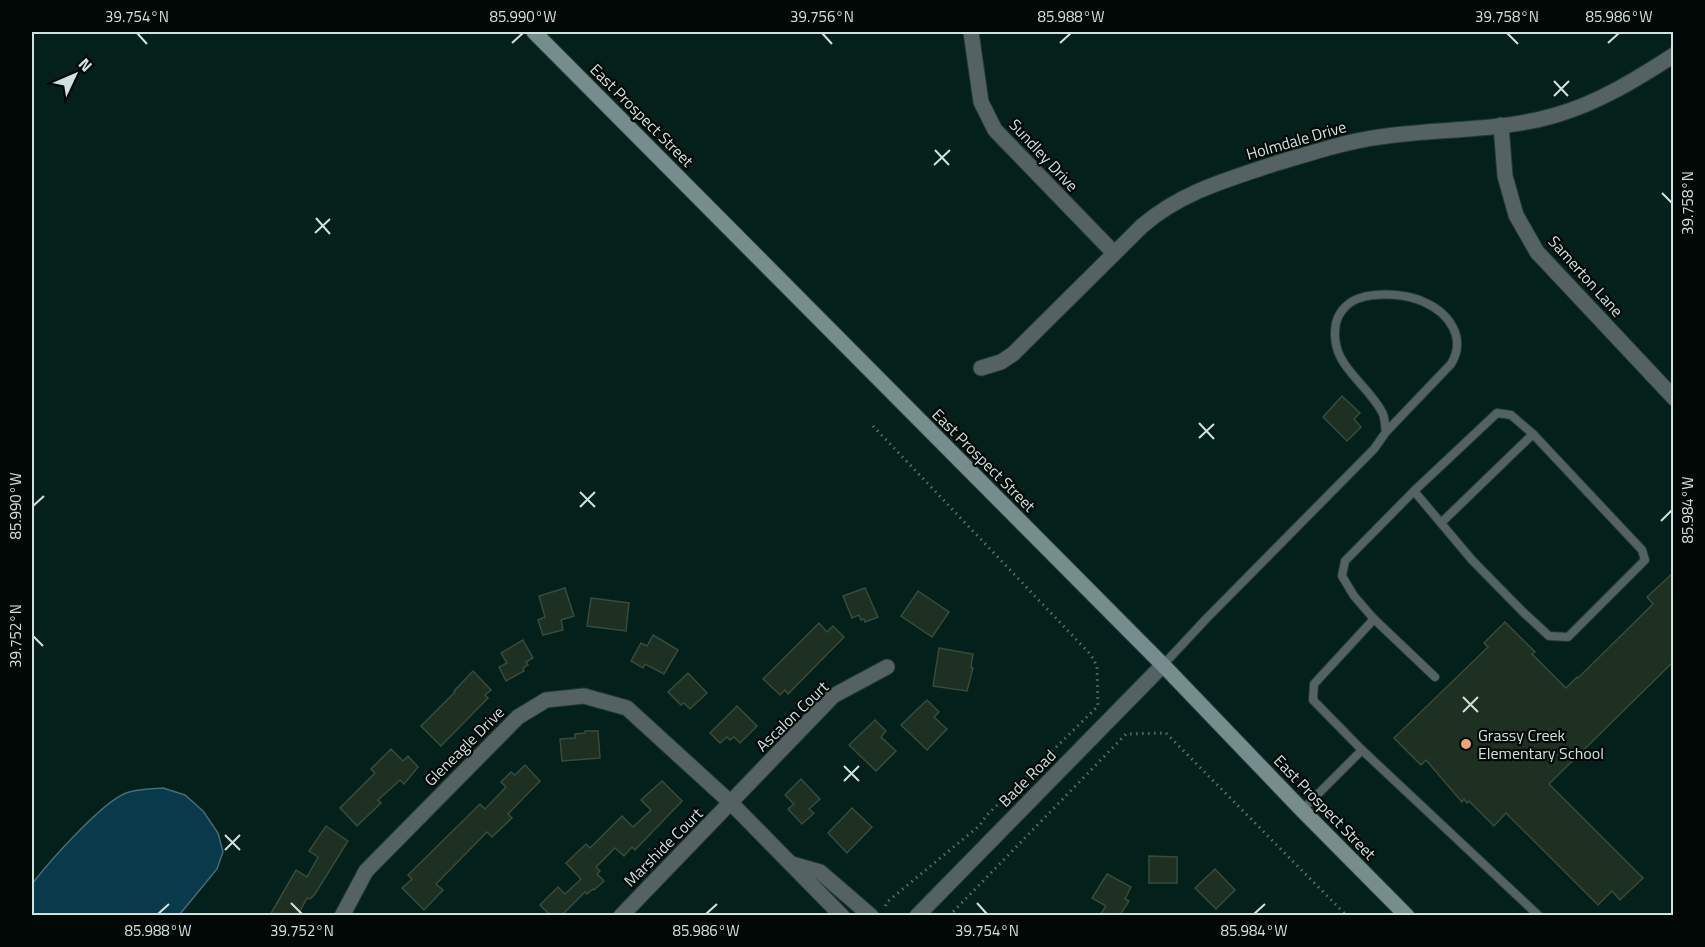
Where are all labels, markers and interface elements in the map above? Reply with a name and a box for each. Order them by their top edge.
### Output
text: 39.754°N [105,5,169,28]
text: 85.990°W [490,5,556,28]
text: 39.756°N [790,5,854,28]
text: 85.988°W [1038,5,1104,28]
text: 39.758°N [1475,5,1539,28]
text: 85.986°W [1586,5,1652,28]
north arrow [45,45,105,105]
text: N [73,52,98,77]
street label: East Prospect Street [585,58,700,173]
street label: Sundley Drive [1004,113,1084,197]
street label: Holmdale Drive [1243,114,1349,166]
text: 39.758°N [1676,171,1699,235]
street label: Samerton Lane [1543,230,1629,322]
street label: East Prospect Street [927,403,1042,518]
text: 85.990°W [4,473,27,539]
text: 85.984°W [1676,477,1699,543]
text: 39.752°N [4,604,27,668]
street label: Ascalon Court [750,675,834,757]
street label: Gleneagle Drive [418,700,510,792]
place label: Grassy Creek Elementary School [1478,723,1604,765]
marker: Grassy Creek Elementary School [1459,737,1473,751]
street label: Bade Road [993,744,1061,812]
street label: East Prospect Street [1268,749,1382,865]
street label: Marshide Court [618,802,708,892]
text: 85.988°W [125,919,191,942]
text: 39.752°N [270,919,334,942]
text: 85.986°W [673,919,739,942]
text: 39.754°N [955,919,1019,942]
text: 85.984°W [1221,919,1287,942]

